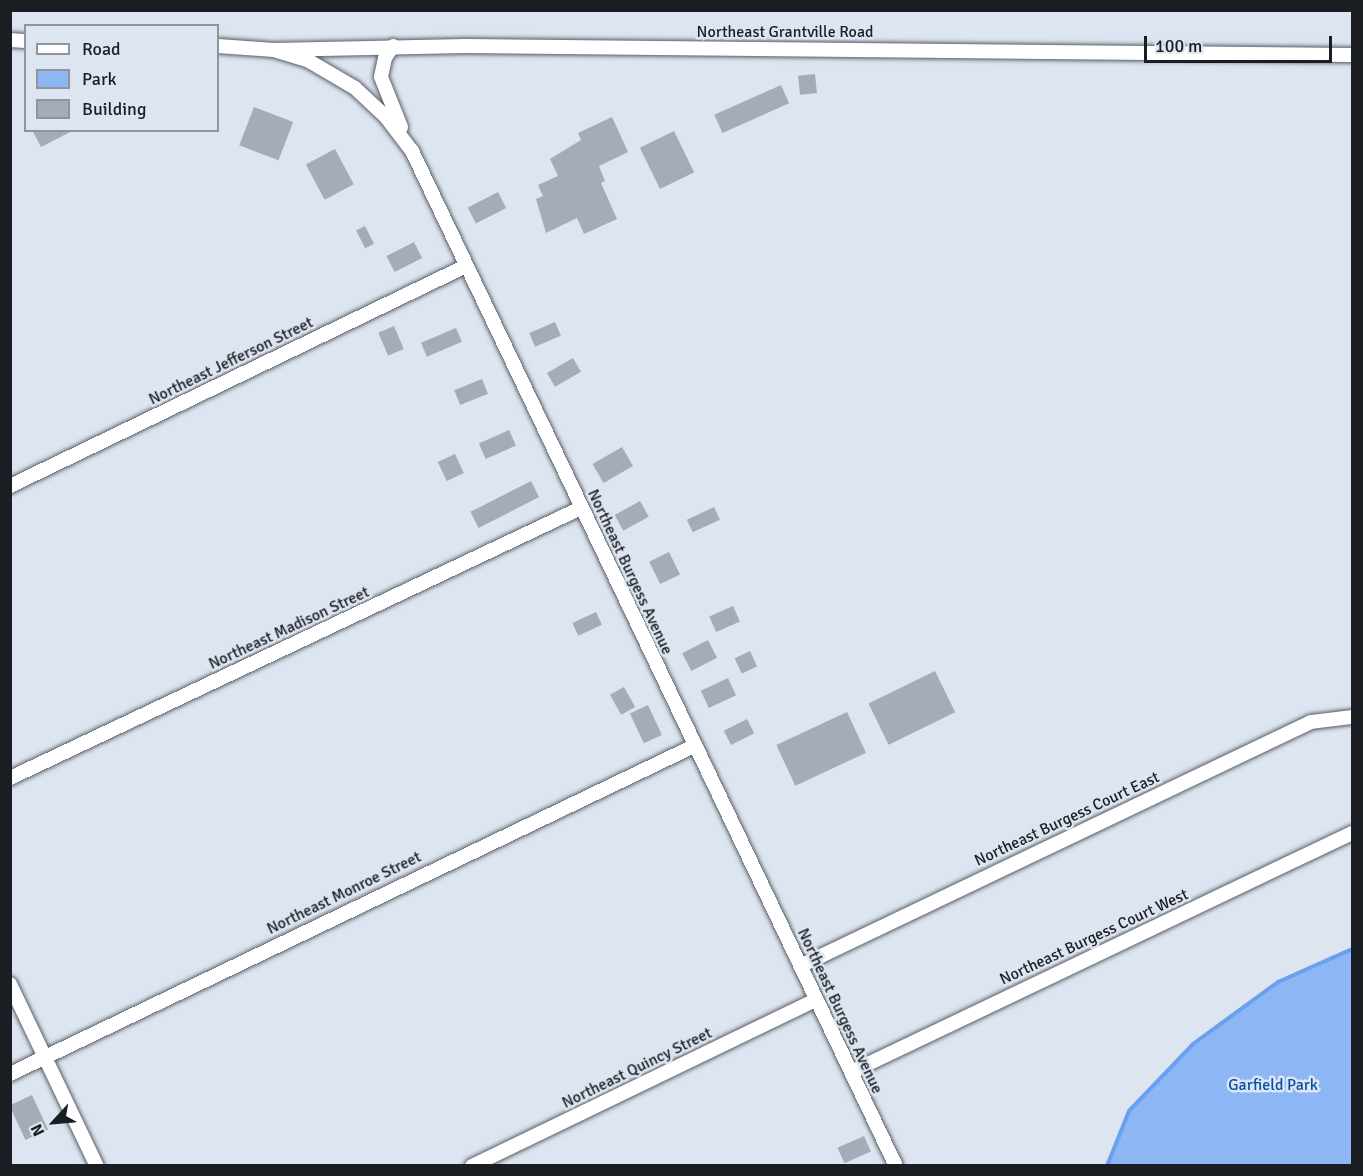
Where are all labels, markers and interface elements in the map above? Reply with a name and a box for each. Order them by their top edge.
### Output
street label: Northeast Grantville Road [697,22,873,42]
legend [24,24,219,132]
scale bar [1147,24,1334,62]
text: 100 m [1155,35,1202,57]
text: Road [82,38,121,60]
text: Park [82,68,117,90]
text: Building [82,98,146,120]
street label: Northeast Jefferson Street [146,313,316,409]
street label: Northeast Burgess Avenue [583,486,677,658]
street label: Northeast Madison Street [206,582,372,674]
street label: Northeast Burgess Court East [972,768,1162,870]
street label: Northeast Monroe Street [264,847,424,939]
street label: Northeast Burgess Court West [997,885,1191,989]
street label: Northeast Burgess Avenue [793,925,887,1097]
street label: Northeast Quincy Street [559,1023,715,1113]
park label: Garfield Park [1228,1075,1318,1095]
north arrow [24,1092,84,1152]
text: N [26,1121,49,1139]

